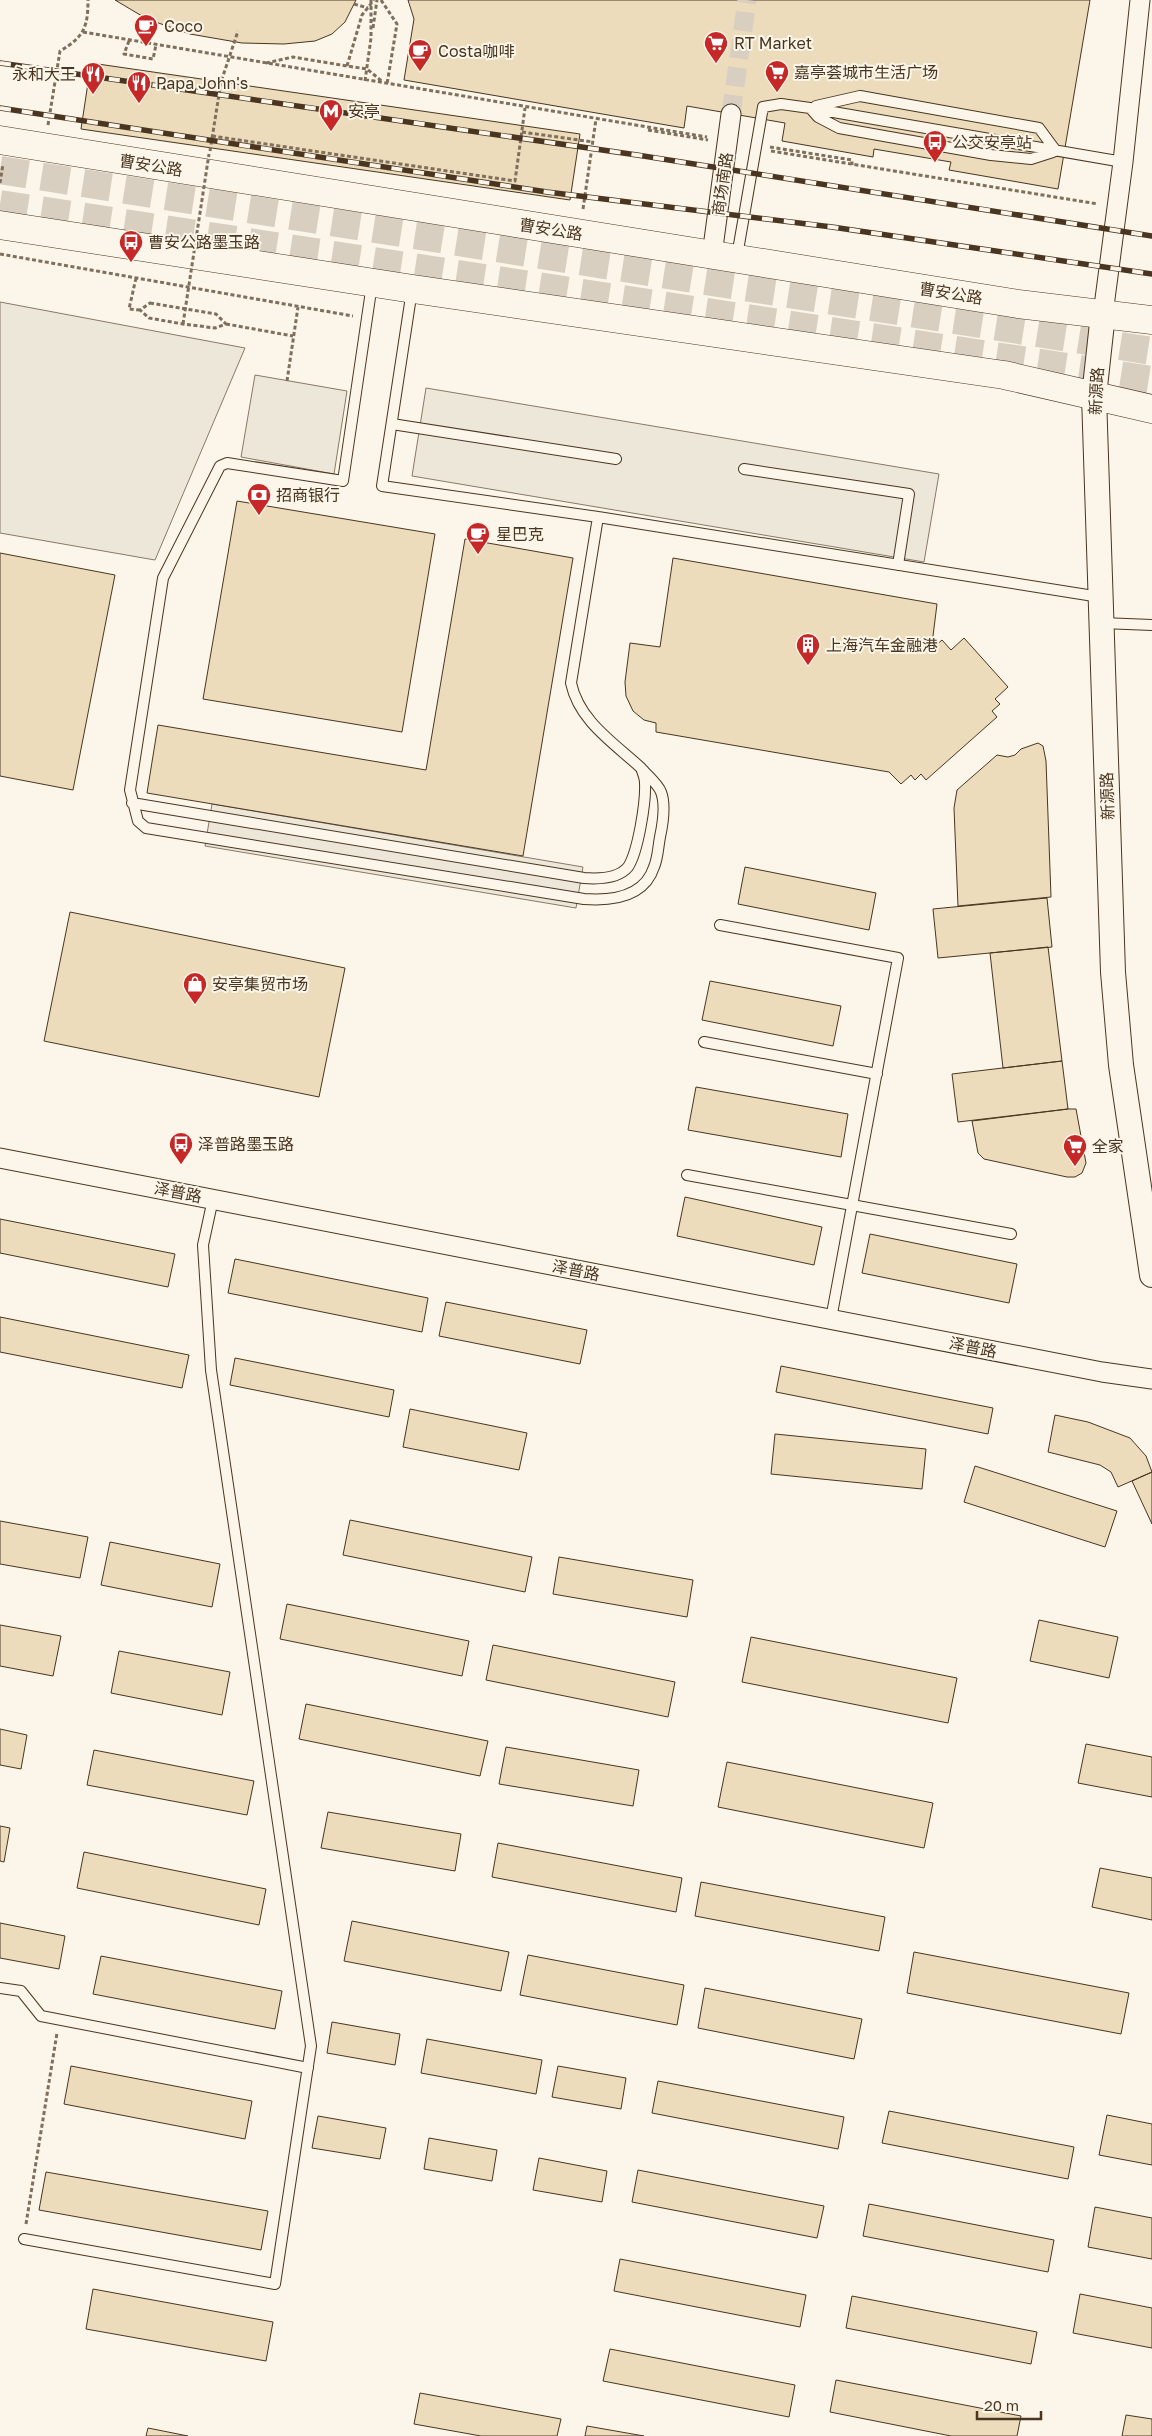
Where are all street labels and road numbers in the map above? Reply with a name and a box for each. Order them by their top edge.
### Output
street label: 曹安公路 [118,150,184,180]
street label: 商场南路 [708,151,736,217]
street label: 曹安公路 [518,214,584,244]
street label: 曹安公路 [918,278,984,308]
street label: 新源路 [1085,367,1107,415]
street label: 新源路 [1096,772,1118,820]
street label: 泽普路 [153,1178,203,1206]
street label: 泽普路 [551,1256,601,1284]
street label: 泽普路 [948,1333,998,1361]

